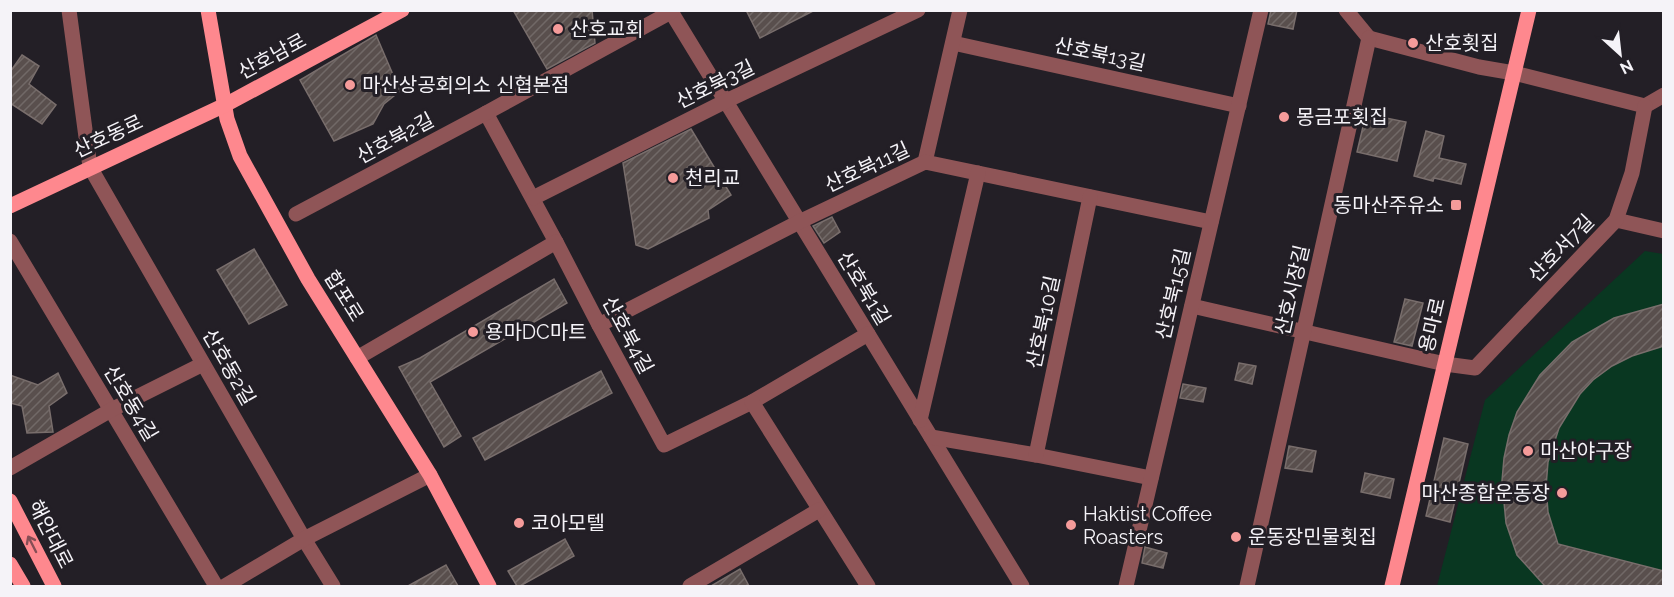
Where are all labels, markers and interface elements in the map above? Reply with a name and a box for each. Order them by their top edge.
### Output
place label: 산호교회 [570,17,644,41]
marker: 산호교회 [551,22,565,36]
north arrow [1590,24,1650,84]
street label: 산호남로 [234,28,310,84]
place label: 산호횟집 [1425,31,1499,55]
street label: 산호북13길 [1052,33,1148,75]
marker: 산호횟집 [1406,36,1420,50]
street label: 산호북3길 [672,55,758,113]
text: N [1617,56,1636,78]
place label: 마산상공회의소 신협본점 [362,73,570,97]
marker: 마산상공회의소 신협본점 [343,78,357,92]
place label: 몽금포횟집 [1296,105,1388,129]
street label: 산호북2길 [352,108,438,168]
street label: 산호동로 [70,110,146,162]
marker: 몽금포횟집 [1277,110,1291,124]
street label: 산호북11길 [821,137,913,197]
place label: 천리교 [685,166,740,190]
marker: 천리교 [666,171,680,185]
place label: 동마산주유소 [1334,193,1444,217]
marker: 동마산주유소 [1449,198,1463,212]
street label: 산호서7길 [1523,209,1599,287]
street label: 산호시장길 [1270,242,1314,338]
street label: 산호북15길 [1151,246,1195,342]
street label: 산호북1길 [833,247,895,329]
street label: 합포로 [319,266,369,326]
street label: 산호북10길 [1021,273,1065,371]
street label: 산호북4길 [598,292,658,378]
street label: 용마로 [1414,295,1450,355]
place label: 용마DC마트 [485,320,587,344]
street label: 산호동2길 [198,325,260,409]
marker: 용마DC마트 [466,325,480,339]
street label: 산호동4길 [99,361,163,445]
place label: 마산야구장 [1540,439,1632,463]
marker: 마산야구장 [1521,444,1535,458]
place label: 마산종합운동장 [1421,481,1550,505]
marker: 마산종합운동장 [1555,486,1569,500]
street label: 해안대로 [24,496,78,572]
place label: Haktist Coffee Roasters [1083,502,1212,549]
place label: 코아모텔 [531,511,605,535]
marker: 코아모텔 [512,516,526,530]
marker: Haktist Coffee Roasters [1064,518,1078,532]
place label: 운동장민물횟집 [1248,525,1377,549]
marker: 운동장민물횟집 [1229,530,1243,544]
one-way arrow [26,535,38,553]

